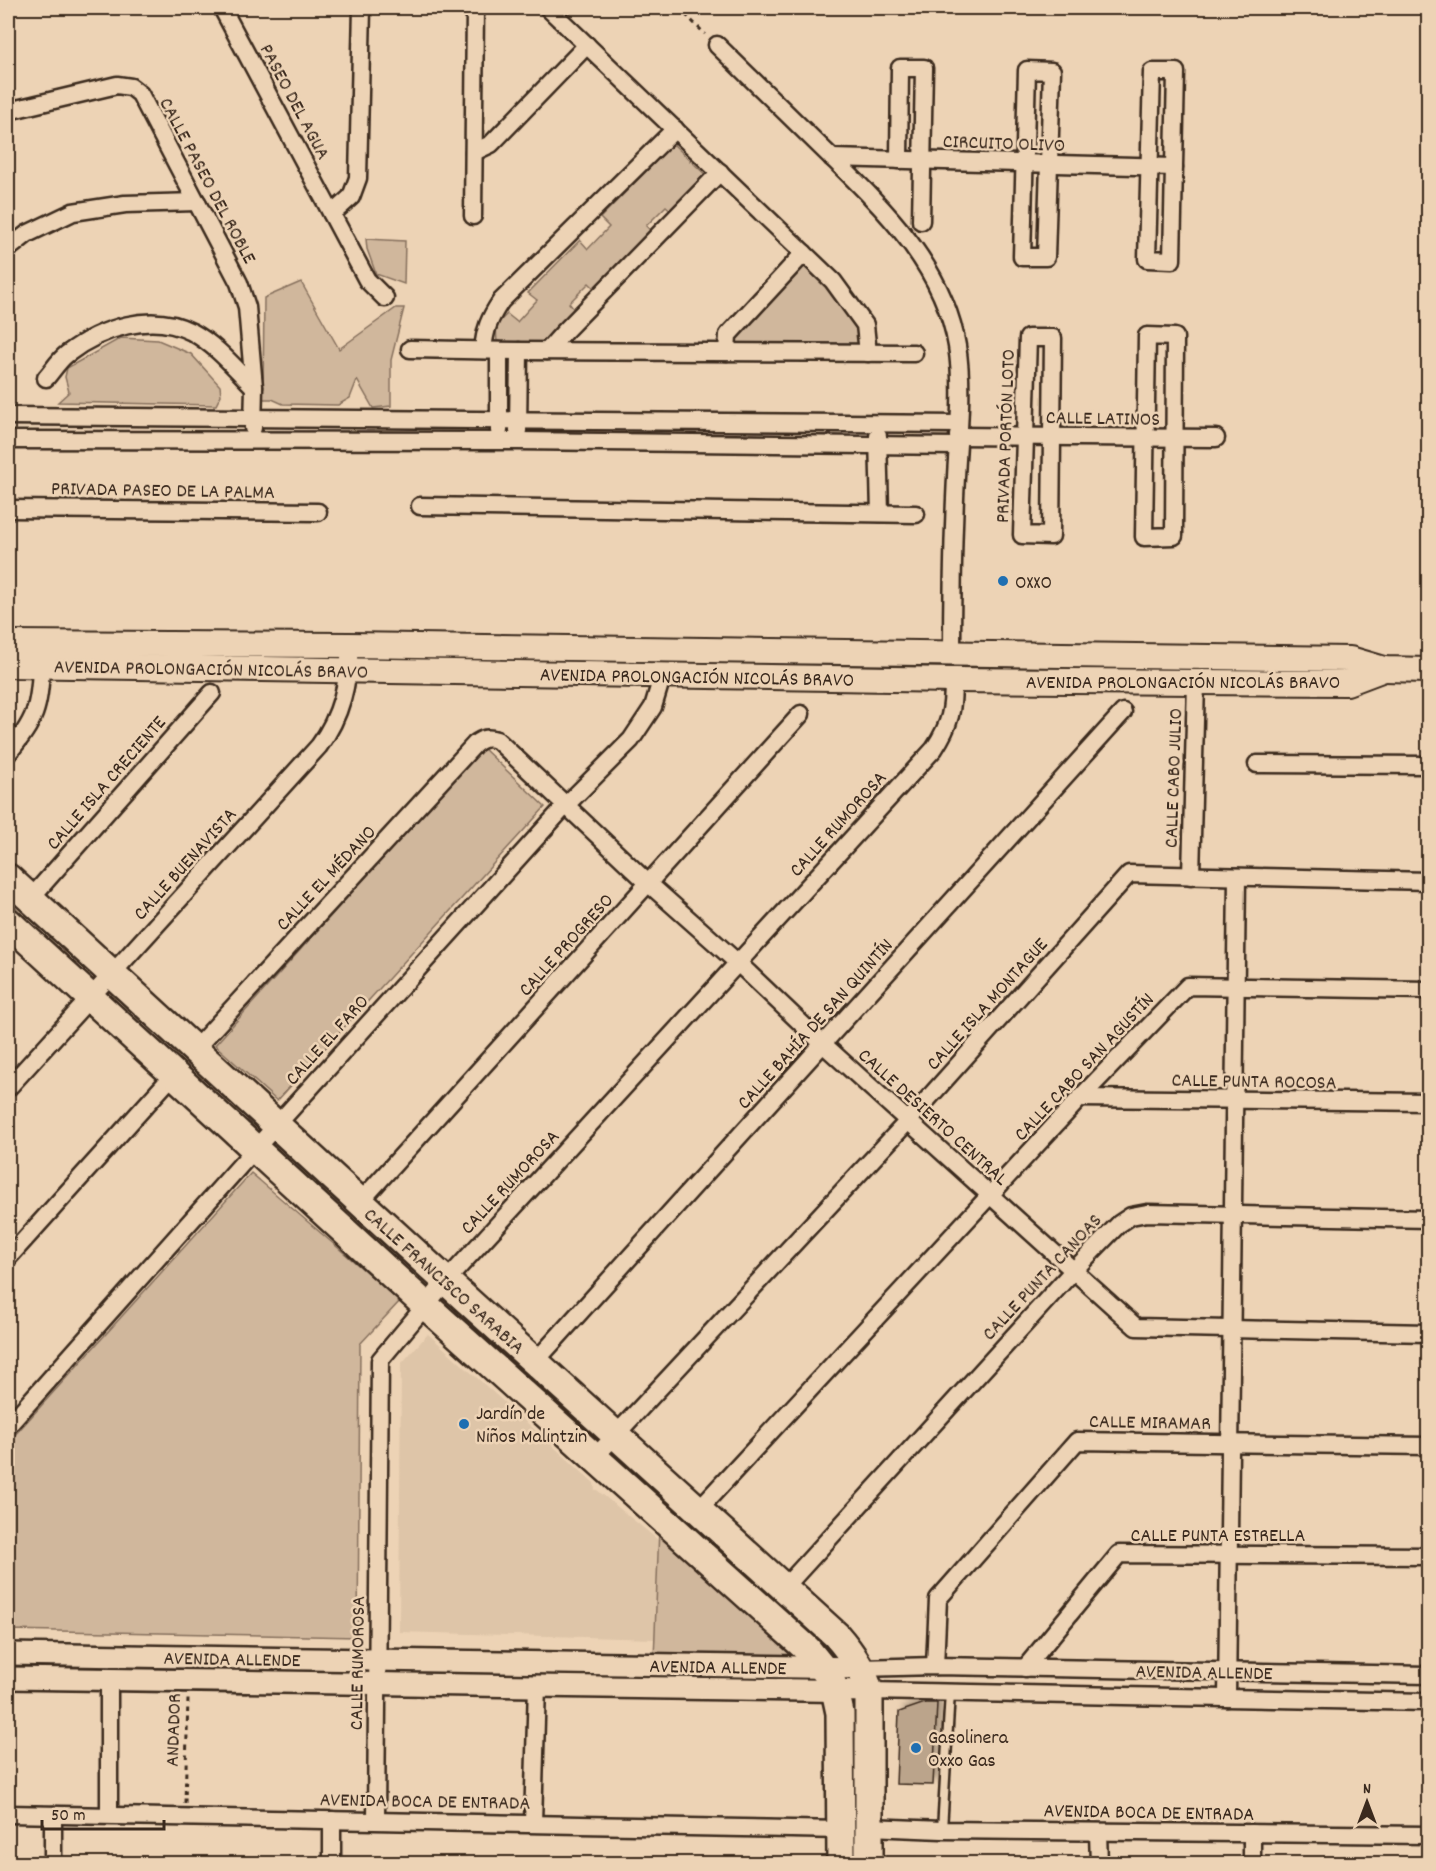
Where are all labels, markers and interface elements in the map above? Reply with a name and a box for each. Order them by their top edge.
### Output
street label: PASEO DEL AGUA [251,39,336,165]
street label: CALLE PASEO DEL ROBLE [151,93,262,270]
street label: CIRCUITO OLIVO [942,129,1066,161]
street label: PRIVADA PORTÓN LOTO [990,349,1024,524]
street label: CALLE LATINOS [1046,405,1160,435]
street label: PRIVADA PASEO DE LA PALMA [51,476,275,508]
place label: OXXO [1015,570,1052,598]
marker: OXXO [996,574,1010,588]
street label: AVENIDA PROLONGACIÓN NICOLÁS BRAVO [54,654,368,688]
street label: AVENIDA PROLONGACIÓN NICOLÁS BRAVO [540,662,854,696]
street label: AVENIDA PROLONGACIÓN NICOLÁS BRAVO [1026,670,1340,698]
street label: CALLE CABO JULIO [1159,708,1191,849]
street label: CALLE ISLA CRECIENTE [41,711,174,857]
street label: CALLE RUMOROSA [784,766,895,884]
street label: CALLE BUENAVISTA [128,802,245,928]
street label: CALLE EL MÉDANO [271,820,384,938]
street label: CALLE PROGRESO [513,888,621,1004]
street label: CALLE ISLA MONTAGUE [921,932,1056,1078]
street label: CALLE BAHÍA DE SAN QUINTÍN [732,933,901,1117]
street label: CALLE CABO SAN AGUSTÍN [1009,987,1162,1149]
street label: CALLE EL FARO [280,989,377,1093]
street label: CALLE DESIERTO CENTRAL [851,1043,1013,1193]
street label: CALLE PUNTA ROCOSA [1171,1068,1337,1098]
street label: CALLE RUMOROSA [455,1124,567,1242]
street label: CALLE FRANCISCO SARABIA [356,1202,530,1362]
street label: CALLE PUNTA CANOAS [977,1208,1110,1348]
place label: Jardín de Niños Malintzin [476,1401,587,1452]
street label: CALLE MIRAMAR [1089,1409,1211,1439]
marker: Jardín de Niños Malintzin [457,1417,471,1431]
street label: CALLE PUNTA ESTRELLA [1131,1523,1306,1551]
street label: CALLE RUMOROSA [344,1596,374,1730]
street label: AVENIDA ALLENDE [163,1646,301,1676]
street label: AVENIDA ALLENDE [649,1654,787,1684]
street label: AVENIDA ALLENDE [1135,1659,1273,1689]
street label: ANDADOR [160,1693,190,1767]
place label: Gasolinera Oxxo Gas [928,1725,1009,1776]
marker: Gasolinera Oxxo Gas [909,1741,923,1755]
north arrow [1337,1772,1397,1832]
text: N [1363,1778,1371,1801]
street label: AVENIDA BOCA DE ENTRADA [319,1787,531,1819]
scale bar [42,1793,164,1831]
street label: AVENIDA BOCA DE ENTRADA [1043,1798,1255,1830]
text: 50 m [51,1804,86,1829]

